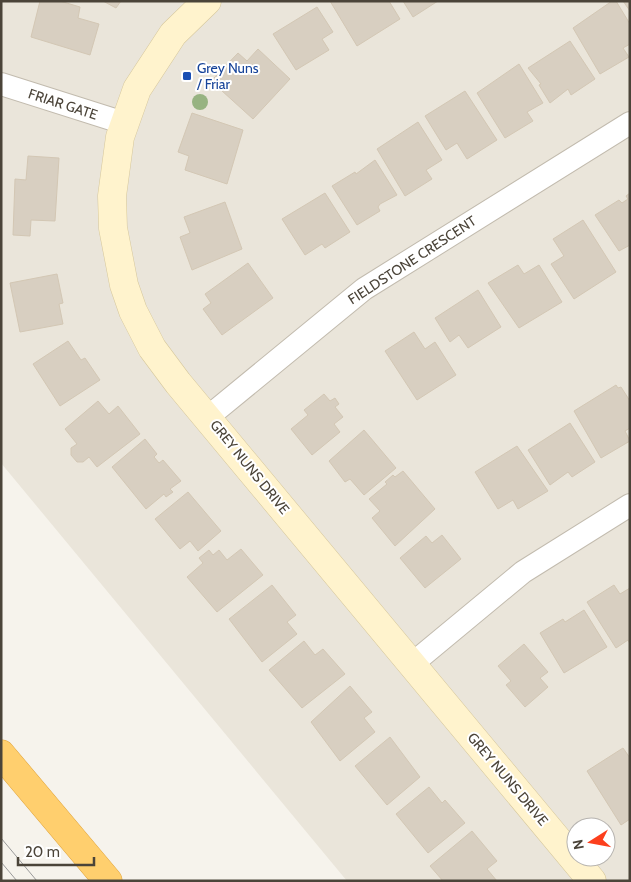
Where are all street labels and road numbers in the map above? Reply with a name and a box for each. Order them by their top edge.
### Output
street label: FRIAR GATE [26,84,100,124]
street label: FIELDSTONE CRESCENT [344,211,480,308]
street label: GREY NUNS DRIVE [206,416,294,518]
street label: GREY NUNS DRIVE [464,729,552,830]

